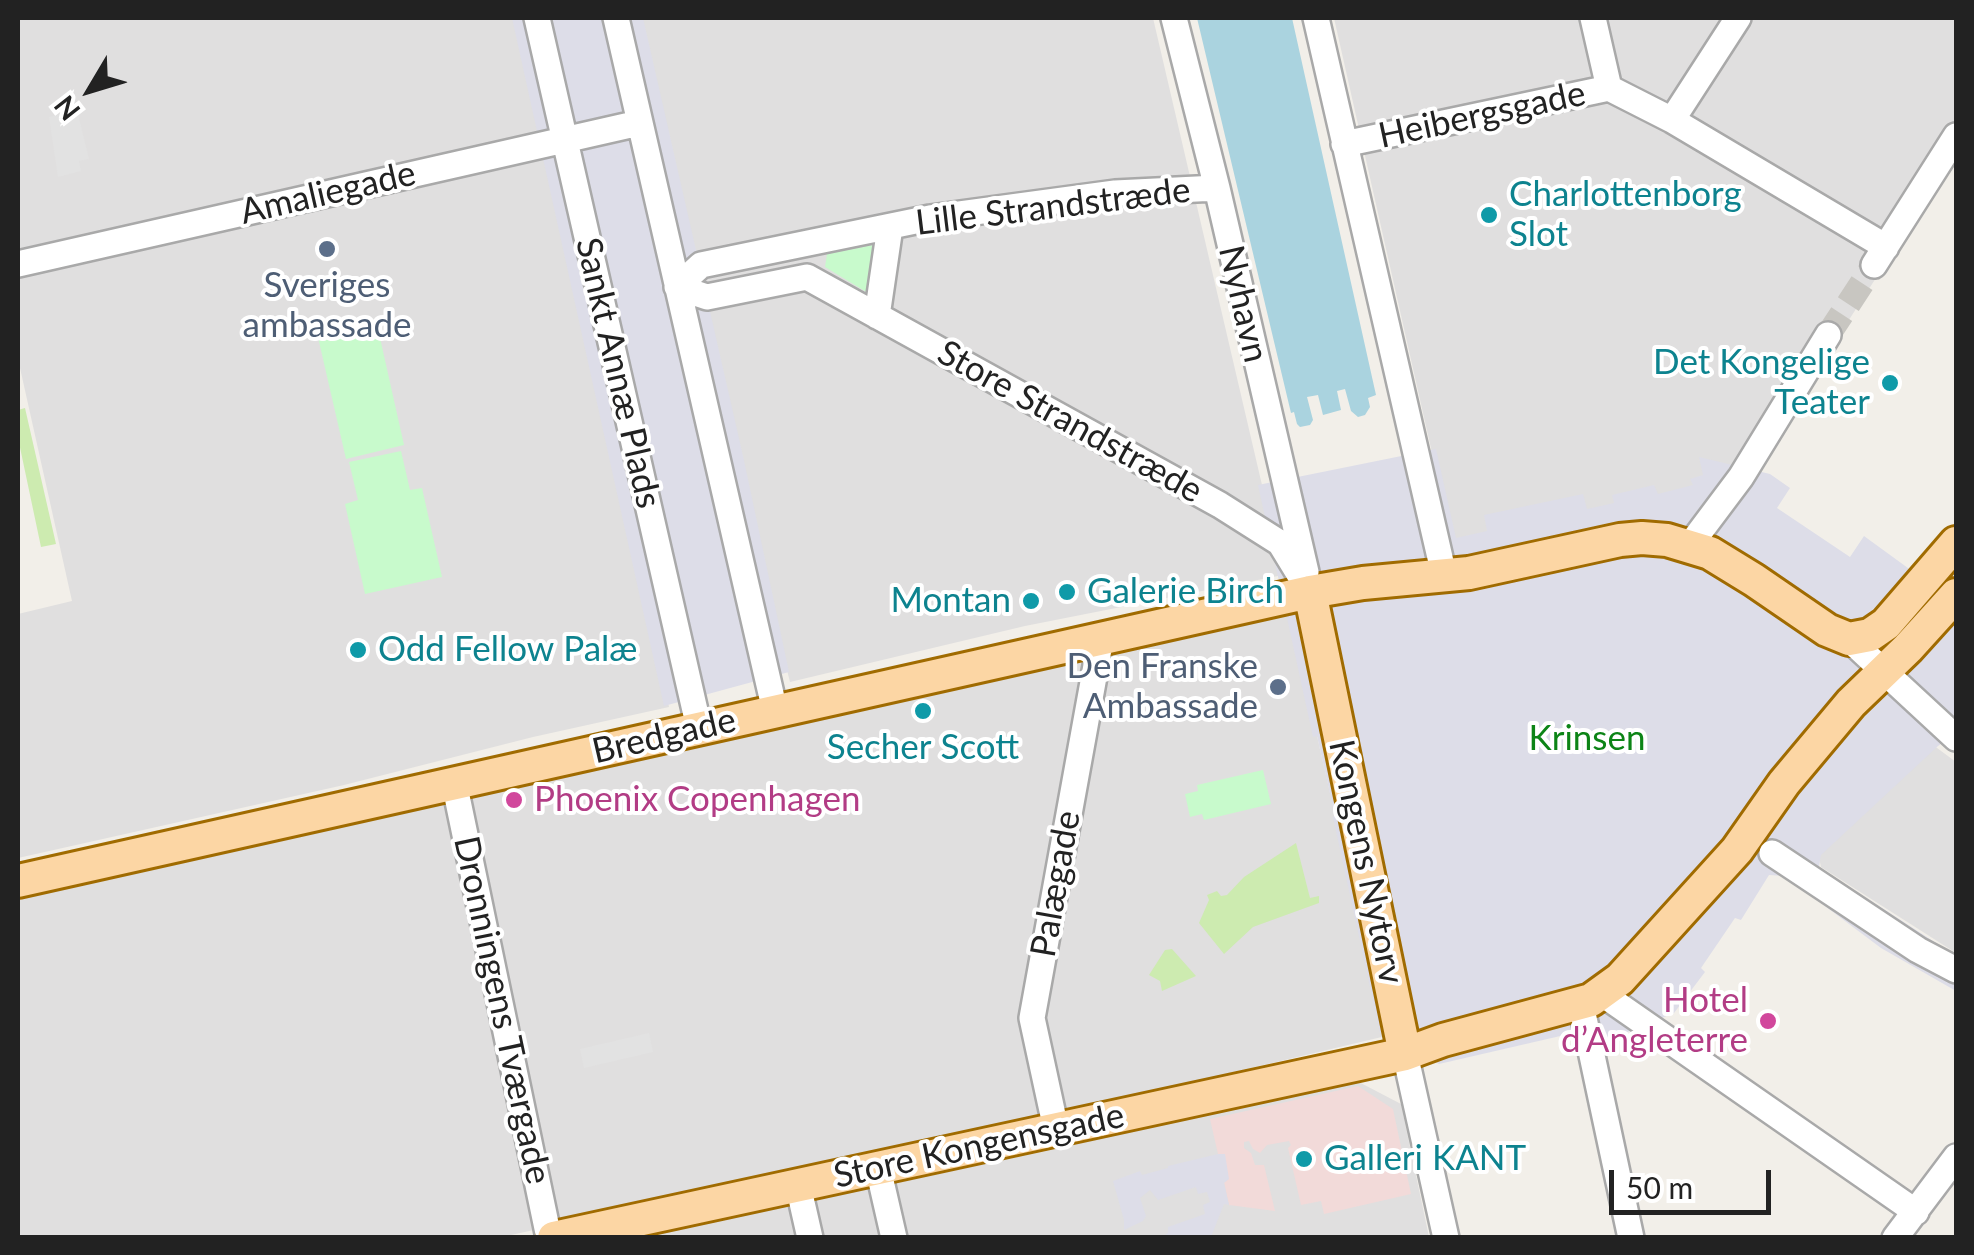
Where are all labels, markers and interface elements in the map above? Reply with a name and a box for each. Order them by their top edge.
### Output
north arrow [40,40,140,140]
street label: Heibergsgade [1375,73,1589,157]
text: N [46,90,86,127]
street label: Amaliegade [236,152,420,234]
street label: Lille Strandstræde [913,169,1193,245]
place label: Charlottenborg Slot [1509,174,1742,256]
marker: Charlottenborg Slot [1478,204,1500,226]
street label: Sankt Annæ Plads [566,234,670,512]
marker: Sveriges ambassade [316,238,338,260]
street label: Nyhavn [1209,242,1277,366]
place label: Sveriges ambassade [243,265,411,347]
street label: Store Strandstræde [930,332,1210,512]
place label: Det Kongelige Teater [1653,342,1870,424]
marker: Det Kongelige Teater [1879,372,1901,394]
place label: Galerie Birch [1087,571,1284,613]
place label: Montan [890,580,1011,622]
marker: Galerie Birch [1056,581,1078,603]
marker: Montan [1020,590,1042,612]
place label: Odd Fellow Palæ [378,629,638,671]
marker: Odd Fellow Palæ [347,639,369,661]
place label: Den Franske Ambassade [1067,646,1258,728]
marker: Den Franske Ambassade [1267,676,1289,698]
street label: Bredgade [588,699,740,773]
marker: Secher Scott [912,700,934,722]
park label: Krinsen [1528,718,1646,760]
place label: Secher Scott [827,727,1019,769]
street label: Kongens Nytorv [1320,736,1412,988]
place label: Phoenix Copenhagen [534,779,860,821]
marker: Phoenix Copenhagen [503,789,525,811]
street label: Palægade [1022,807,1090,961]
street label: Dronningens Tværgade [445,832,559,1188]
place label: Hotel d’Angleterre [1561,980,1748,1062]
marker: Hotel d’Angleterre [1757,1010,1779,1032]
street label: Store Kongensgade [830,1095,1128,1197]
place label: Galleri KANT [1324,1138,1526,1180]
marker: Galleri KANT [1293,1148,1315,1170]
scale bar [1614,1150,1776,1212]
text: 50 m [1626,1169,1693,1205]

